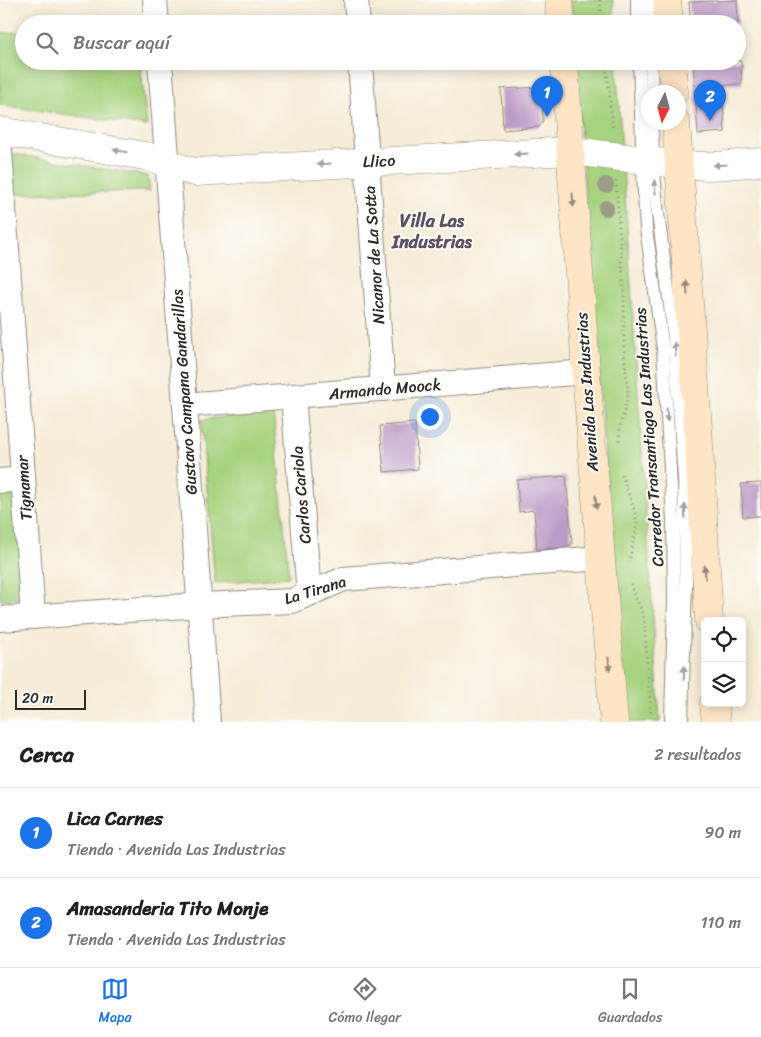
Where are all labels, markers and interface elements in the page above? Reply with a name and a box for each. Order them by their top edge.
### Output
search box [15,15,746,70]
text: Buscar aquí [73,26,170,59]
icon: search [33,29,61,57]
pin: 1 [531,76,563,117]
pin: 2 [694,80,726,121]
north arrow [641,85,686,130]
street label: Llico [362,146,396,176]
one-way arrow [111,147,127,155]
one-way arrow [513,150,529,158]
one-way arrow [316,161,332,169]
one-way arrow [711,162,727,170]
one-way arrow [651,179,659,195]
street label: Nicanor de La Sotta [355,185,393,325]
one-way arrow [570,192,578,208]
district label: Villa Las Industrias [391,205,473,258]
one-way arrow [683,279,691,295]
street label: Gustavo Campana Gandarillas [162,288,206,496]
street label: Corredor Transantiago Las Industrias [625,306,673,568]
street label: Avenida Las Industrias [567,311,607,474]
one-way arrow [670,340,678,356]
street label: Armando Moock [327,370,442,408]
your location [417,404,443,430]
one-way arrow [663,407,671,423]
street label: Carlos Cariola [282,445,320,545]
street label: Tignamar [7,453,41,521]
one-way arrow [592,494,600,510]
one-way arrow [680,503,688,519]
one-way arrow [701,564,709,580]
street label: La Tirana [280,567,350,613]
map controls [701,617,746,707]
button: locate [701,617,746,662]
one-way arrow [605,656,613,672]
button: layers [701,662,746,707]
one-way arrow [680,665,688,681]
text: 20 m [22,686,53,711]
scale bar [15,687,86,710]
text: Cerca [20,736,74,774]
text: 2 resultados [654,740,741,769]
text: Lica Carnes [67,802,163,835]
text: 1 [33,818,39,847]
text: 90 m [705,818,741,847]
text: Tienda · Avenida Las Industrias [67,835,286,864]
text: Amasanderia Tito Monje [67,892,268,925]
text: 2 [31,908,41,937]
text: 110 m [701,908,741,937]
text: Tienda · Avenida Las Industrias [67,925,286,954]
tab: Mapa [99,975,131,1030]
tab: Cómo llegar [329,975,401,1030]
tab: Guardados [598,975,662,1030]

